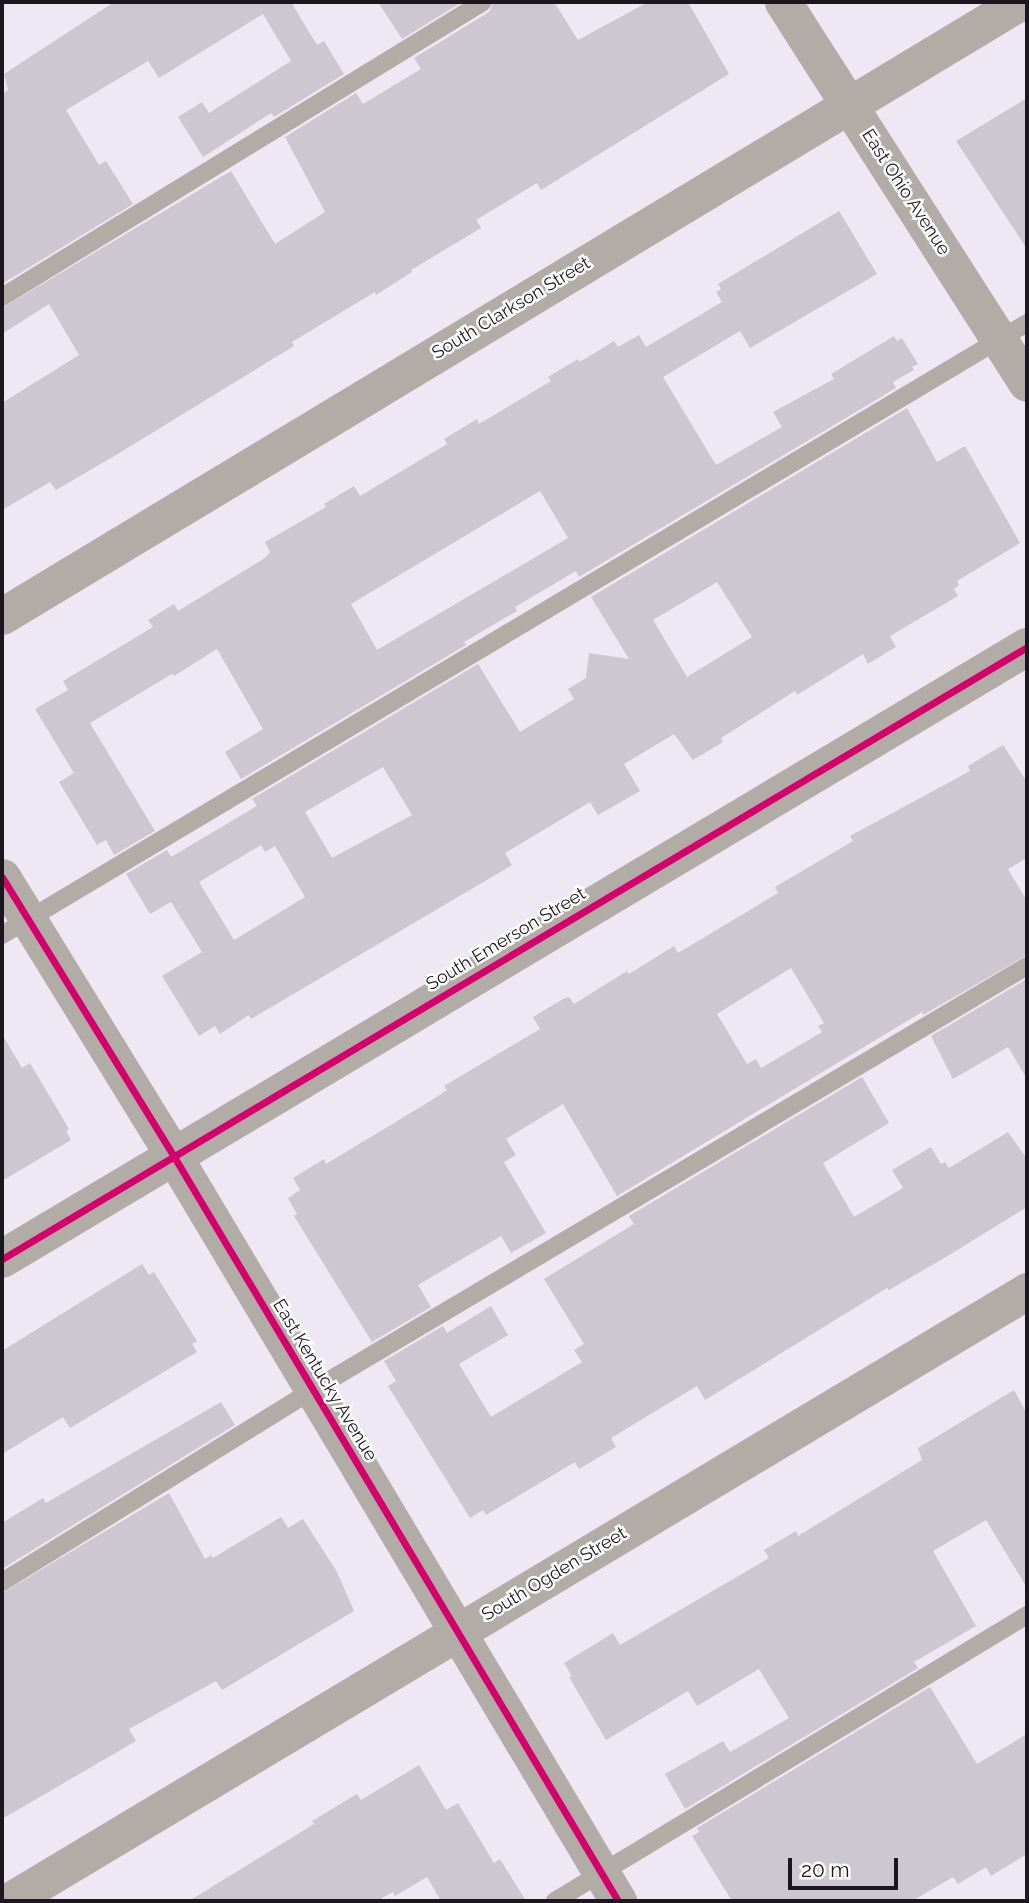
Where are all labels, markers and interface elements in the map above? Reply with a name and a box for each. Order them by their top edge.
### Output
street label: East Ohio Avenue [857,125,955,259]
street label: South Clarkson Street [428,252,594,364]
street label: South Emerson Street [422,883,590,995]
street label: East Kentucky Avenue [268,1295,382,1465]
street label: South Ogden Street [478,1522,630,1626]
scale bar [791,1843,901,1887]
text: 20 m [801,1857,849,1882]

